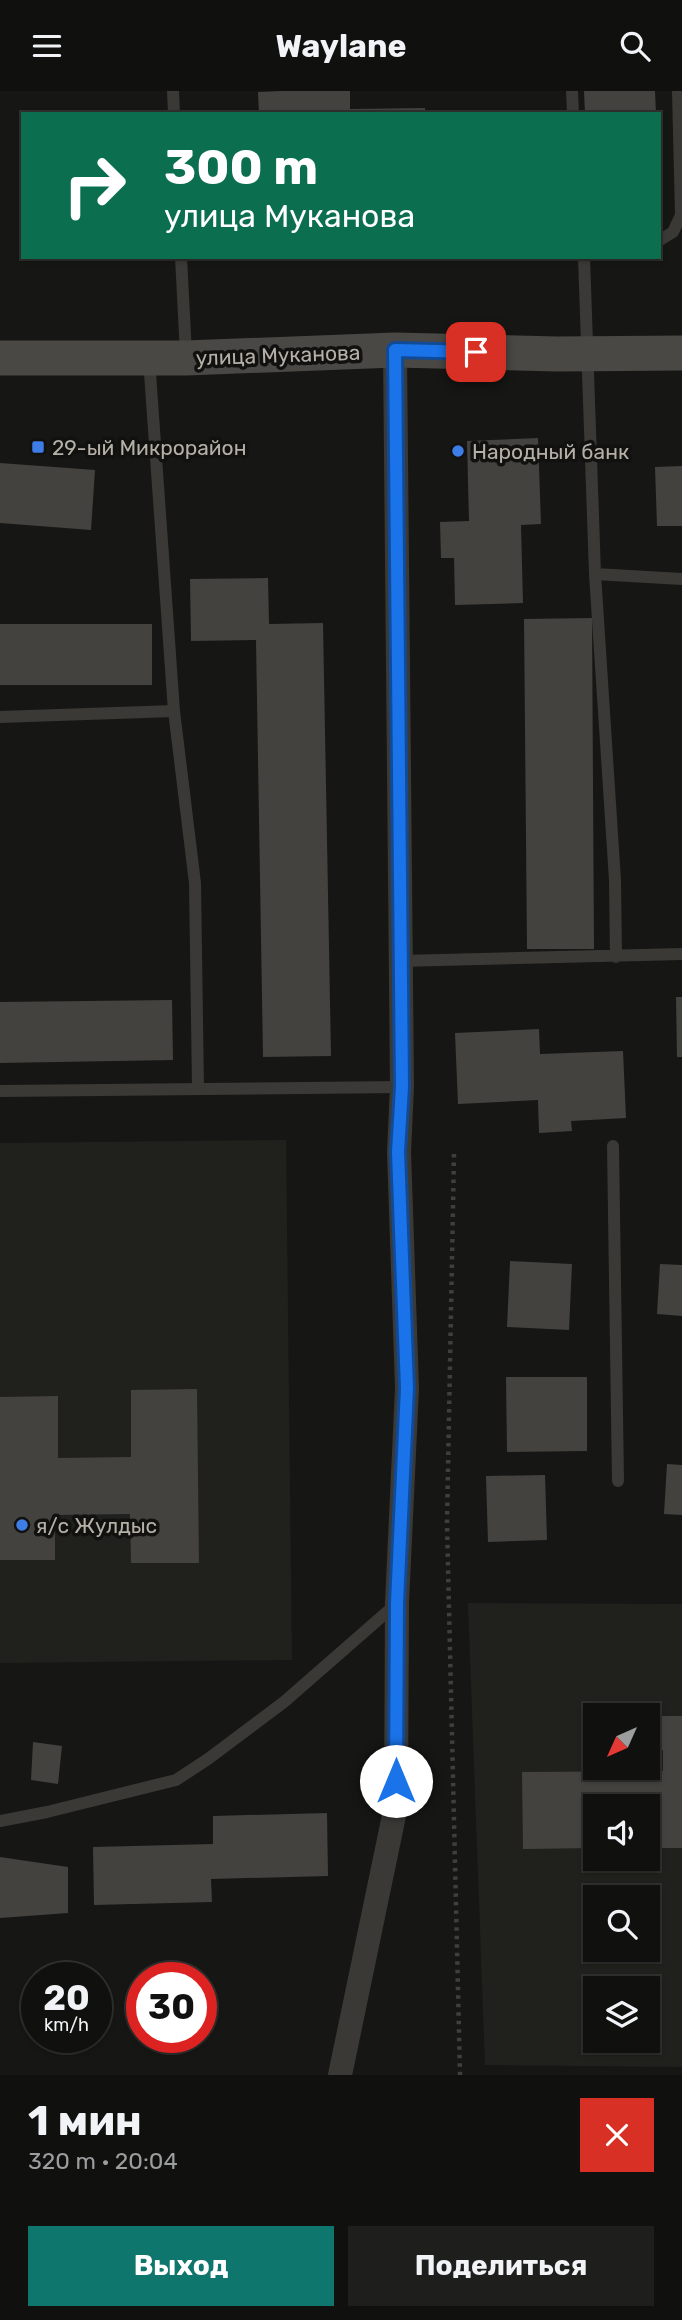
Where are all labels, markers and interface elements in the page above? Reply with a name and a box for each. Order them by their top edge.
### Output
icon: menu [28,27,66,65]
text: Waylane [275,27,407,65]
icon: search [616,27,654,65]
text: 300 m [164,138,318,196]
icon: right [49,140,140,231]
text: улица Муканова [164,197,415,235]
pin [446,322,506,382]
icon: arrive [457,333,495,371]
street label: улица Муканова [195,340,361,370]
place label: 29-ый Микрорайон [52,435,246,460]
marker: 29-ый Микрорайон [30,439,46,455]
place label: Народный банк [472,439,629,464]
marker: Народный банк [450,443,466,459]
place label: я/c Жулдыс [36,1513,157,1538]
marker: я/c Жулдыс [14,1517,30,1533]
north arrow [583,1703,660,1780]
map controls [583,1703,660,2053]
position arrow [359,1744,433,1818]
button: sound [583,1794,660,1871]
button: search [583,1885,660,1962]
speed limit sign: 30 [126,1962,217,2053]
button: layers [583,1976,660,2053]
text: 20 [43,1977,90,2019]
text: km/h [44,2014,89,2036]
text: 1 мин [28,2096,142,2146]
button: close [580,2098,654,2172]
text: 320 m · 20:04 [28,2147,178,2175]
button: Выход [28,2226,334,2306]
button: Поделиться [348,2226,654,2306]

